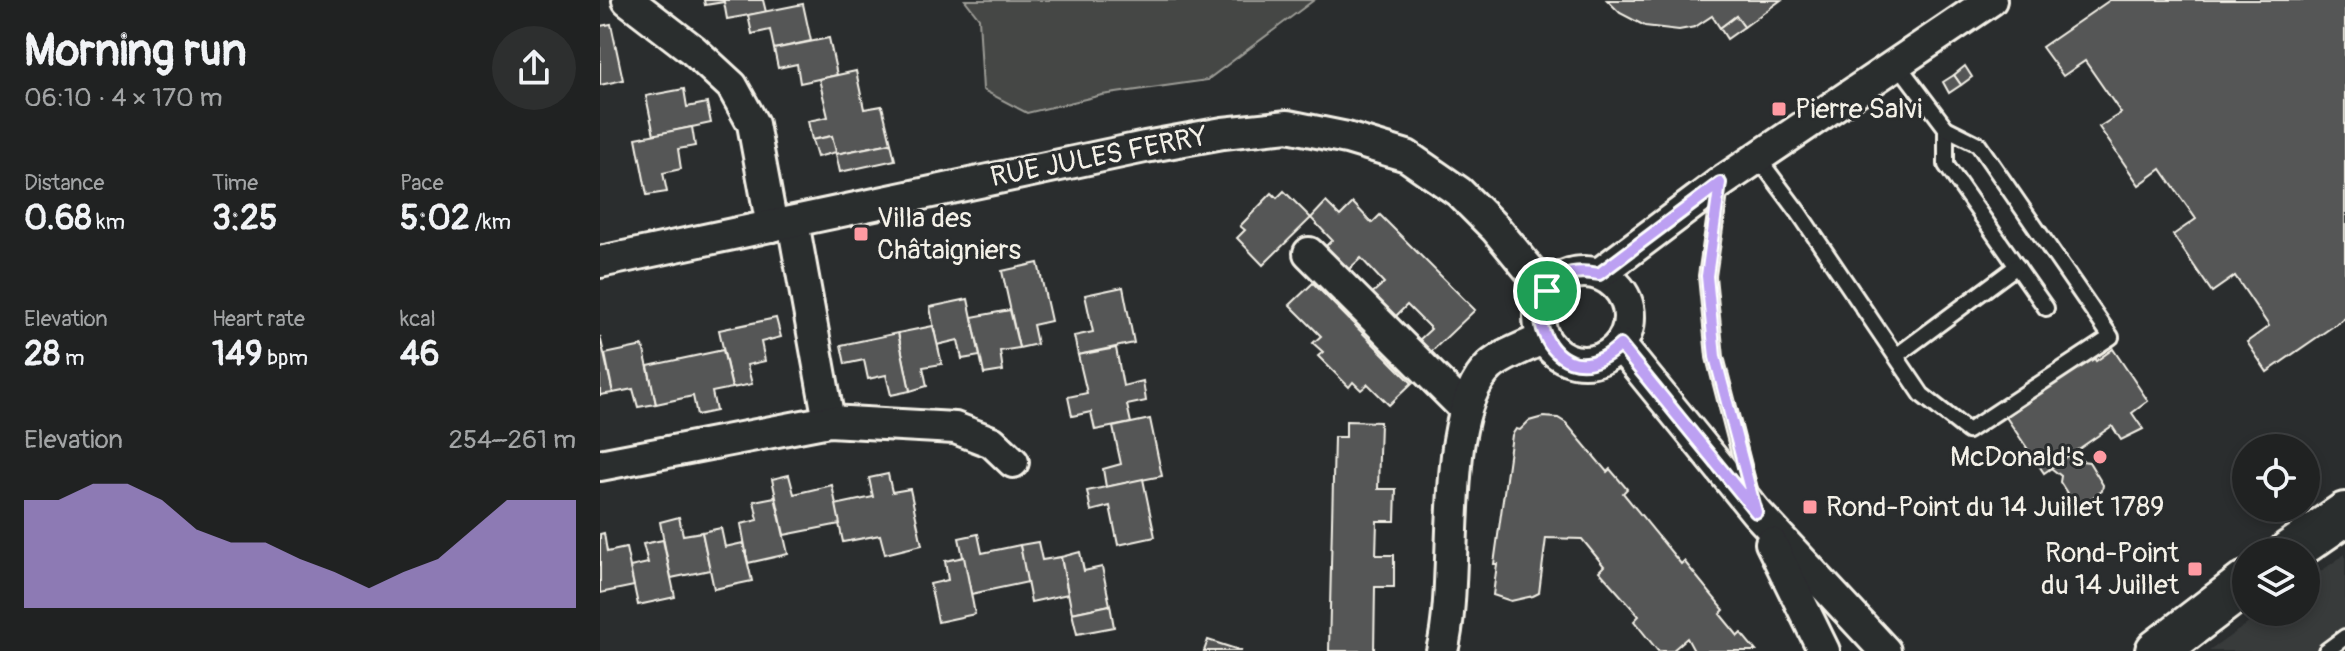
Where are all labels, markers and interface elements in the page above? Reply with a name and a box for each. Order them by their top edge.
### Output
text: Morning run [24,24,247,79]
button: share [492,26,576,110]
text: 06:10 · 4 × 170 m [24,82,223,114]
place label: Pierre Salvi [1795,92,1922,127]
marker: Pierre Salvi [1770,100,1788,118]
street label: RUE JULES FERRY [988,119,1210,195]
text: Distance [24,169,104,197]
text: Time [212,169,258,197]
text: Pace [400,169,444,197]
text: 0.68 [24,197,92,240]
text: 3:25 [212,197,277,240]
text: 5:02 [400,197,470,240]
place label: Villa des Châtaigniers [877,201,1021,268]
text: km [92,208,125,236]
text: /km [470,208,511,236]
marker: Villa des Châtaigniers [852,225,870,243]
pin [1513,257,1581,325]
icon: arrive [1525,269,1569,313]
text: Elevation [24,305,108,333]
text: Heart rate [212,305,305,333]
text: kcal [400,305,436,333]
text: 28 [24,333,60,376]
text: 149 [212,333,263,376]
text: 46 [400,333,440,376]
text: m [60,344,84,372]
text: bpm [263,344,308,372]
text: Elevation [24,424,123,456]
text: 254–261 m [448,424,576,456]
map controls [2232,434,2320,626]
button: locate [2232,434,2320,522]
place label: McDonald's [1950,440,2084,475]
marker: McDonald's [2091,448,2109,466]
place label: Rond-Point du 14 Juillet 1789 [1826,490,2164,525]
marker: Rond-Point du 14 Juillet 1789 [1801,498,1819,516]
place label: Rond-Point du 14 Juillet [2041,536,2180,603]
button: layers [2232,538,2320,626]
marker: Rond-Point du 14 Juillet [2186,560,2204,578]

